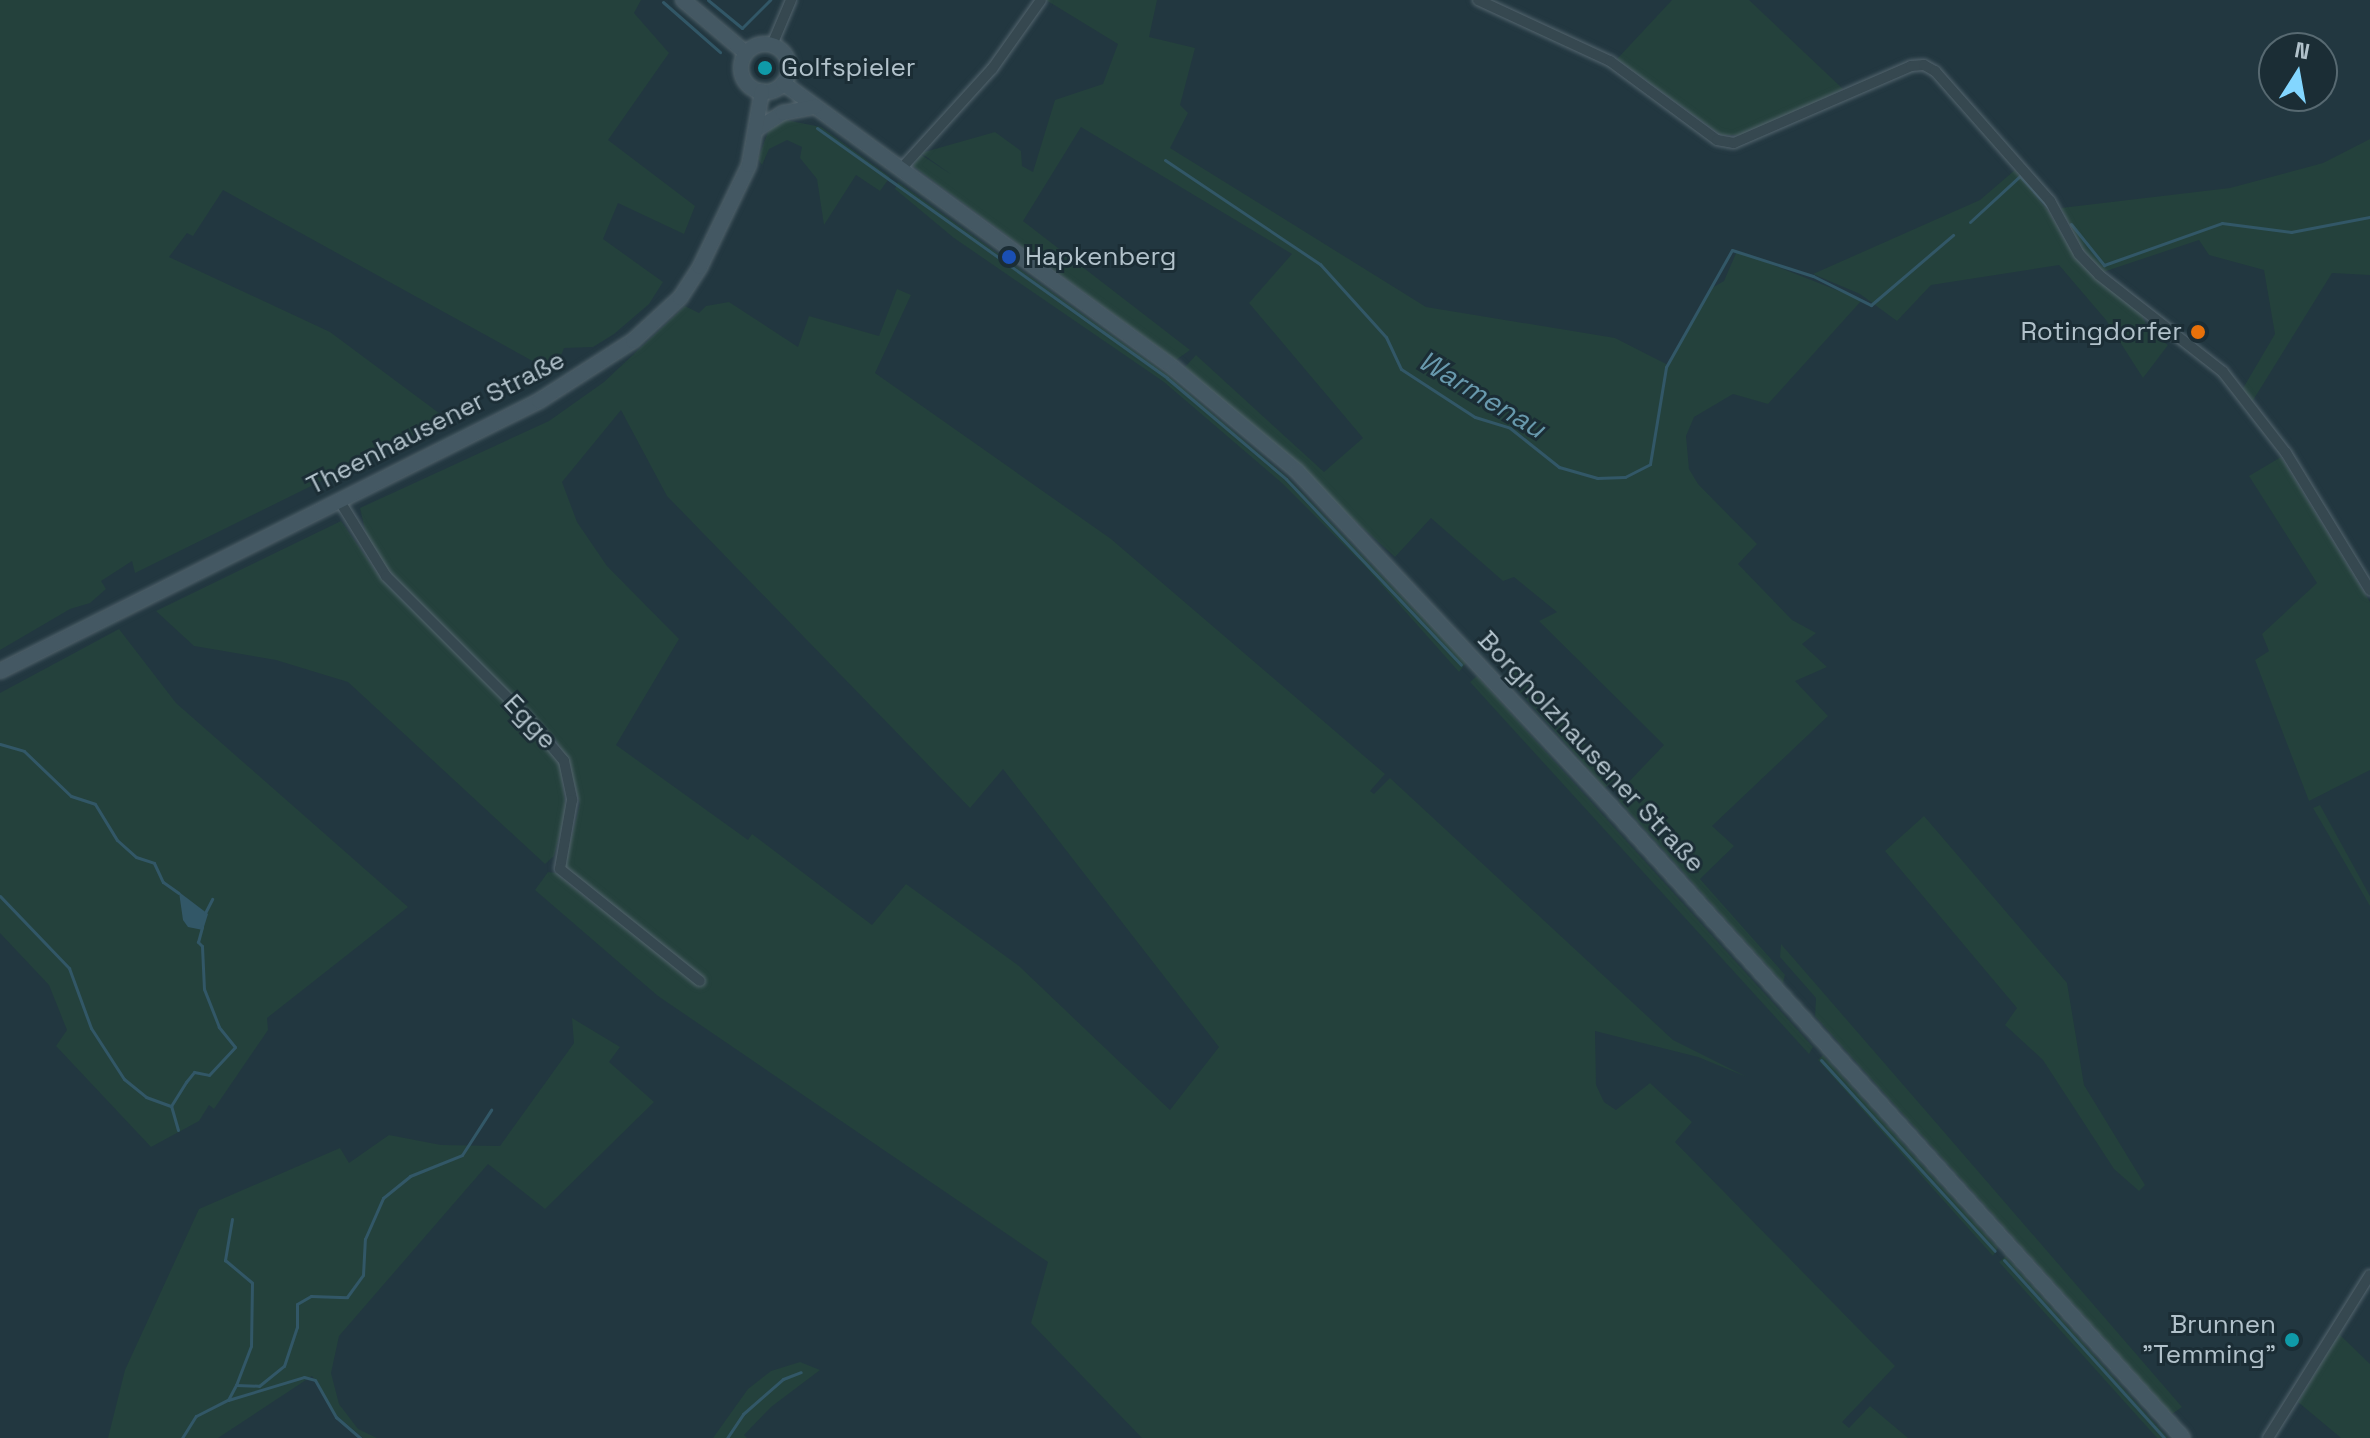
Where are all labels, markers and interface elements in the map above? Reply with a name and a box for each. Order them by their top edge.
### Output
north arrow [2258,32,2338,112]
text: N [2292,35,2312,66]
place label: Golfspieler [781,52,916,84]
marker: Golfspieler [756,59,774,77]
place label: Hapkenberg [1025,241,1177,273]
marker: Hapkenberg [1000,248,1018,266]
place label: Rotingdorfer [2020,316,2182,348]
marker: Rotingdorfer [2189,323,2207,341]
water label: Warmenau [1413,343,1551,445]
street label: Theenhausener Straße [302,344,570,502]
street label: Borgholzhausener Straße [1471,625,1711,879]
street label: Egge [497,688,563,756]
place label: Brunnen "Temming" [2142,1309,2276,1370]
marker: Brunnen "Temming" [2283,1331,2301,1349]

